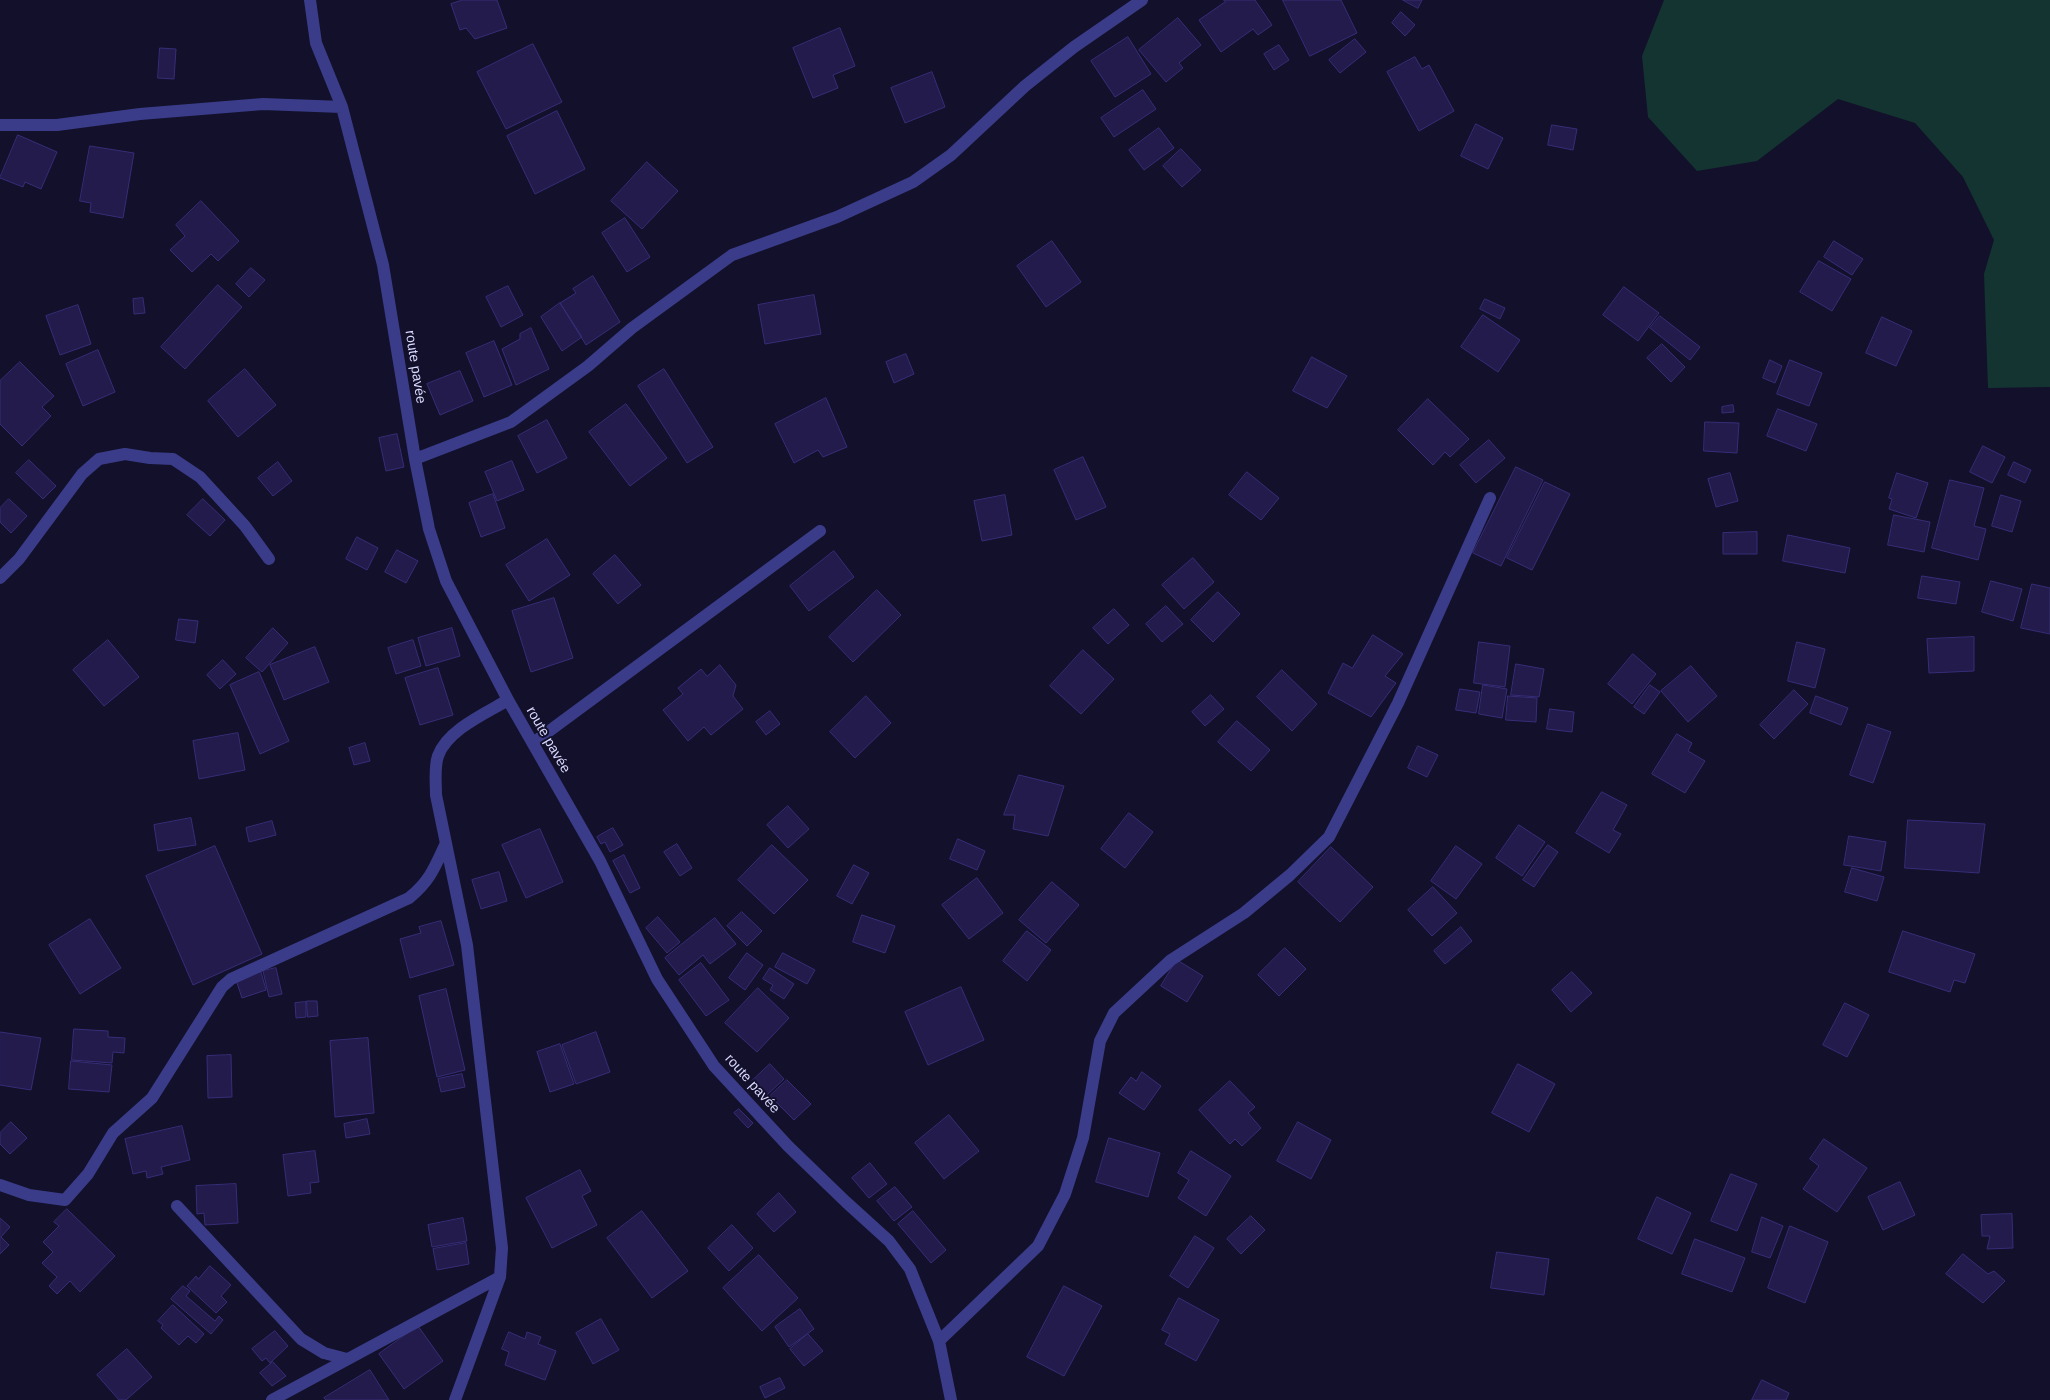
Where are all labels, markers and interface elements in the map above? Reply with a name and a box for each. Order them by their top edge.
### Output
street label: route pavée [401,329,429,405]
street label: route pavée [522,704,574,776]
street label: route pavée [721,1051,783,1117]

